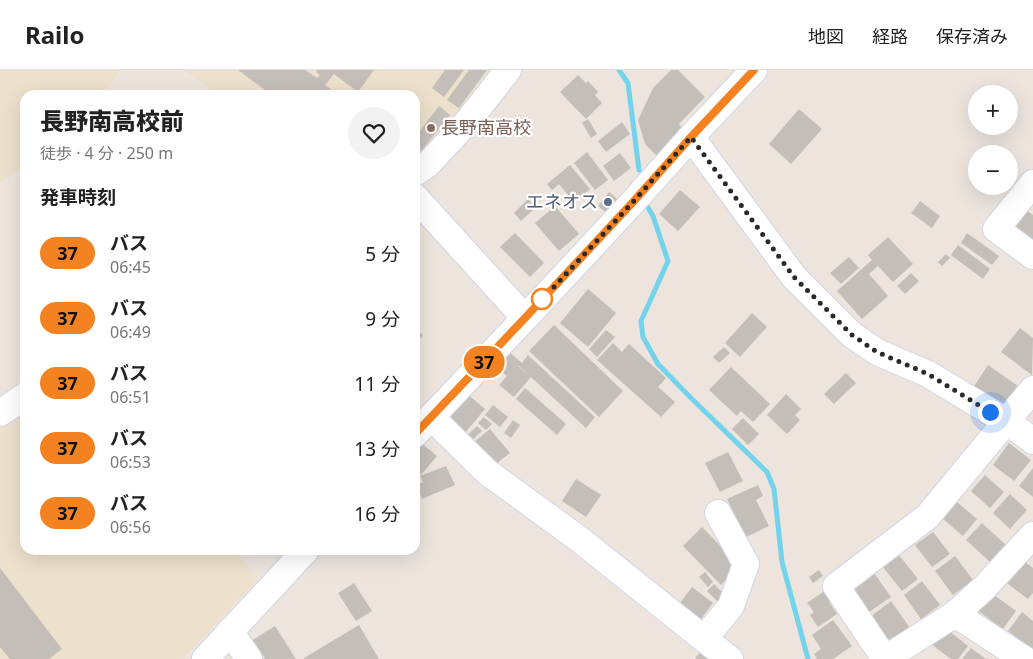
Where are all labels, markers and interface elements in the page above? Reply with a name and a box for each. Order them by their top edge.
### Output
text: Railo [25,18,84,51]
text: 地図 [808,24,844,48]
text: 経路 [872,24,908,48]
text: 保存済み [936,24,1008,48]
map controls [968,85,1018,195]
button: + [968,85,1018,135]
text: 長野南高校前 [40,104,184,137]
button: heart [348,107,400,159]
place label: 長野南高校 [441,115,531,139]
marker: 長野南高校 [425,122,437,134]
text: 徒歩 · 4 分 · 250 m [40,142,173,164]
button: − [968,145,1018,195]
text: 発車時刻 [40,184,116,210]
place label: エネオス [526,189,598,213]
marker: エネオス [602,196,614,208]
text: バス [110,230,148,256]
text: 37 [57,241,78,265]
text: 5 分 [365,241,400,267]
text: 06:45 [110,256,151,278]
unlabelled marker [531,288,553,310]
text: バス [110,295,148,321]
text: 37 [57,306,78,330]
text: 9 分 [365,306,400,332]
text: 06:49 [110,321,151,343]
line badge: 37 [462,346,506,378]
text: 37 [474,350,494,374]
text: バス [110,360,148,386]
text: 37 [57,371,78,395]
text: 11 分 [354,371,400,397]
text: 06:51 [110,386,151,408]
your location [978,400,1003,425]
text: バス [110,425,148,451]
text: 37 [57,436,78,460]
text: 13 分 [354,436,400,462]
text: 06:53 [110,451,151,473]
text: バス [110,490,148,516]
text: 37 [57,501,78,525]
text: 16 分 [354,501,400,527]
text: 06:56 [110,516,151,538]

